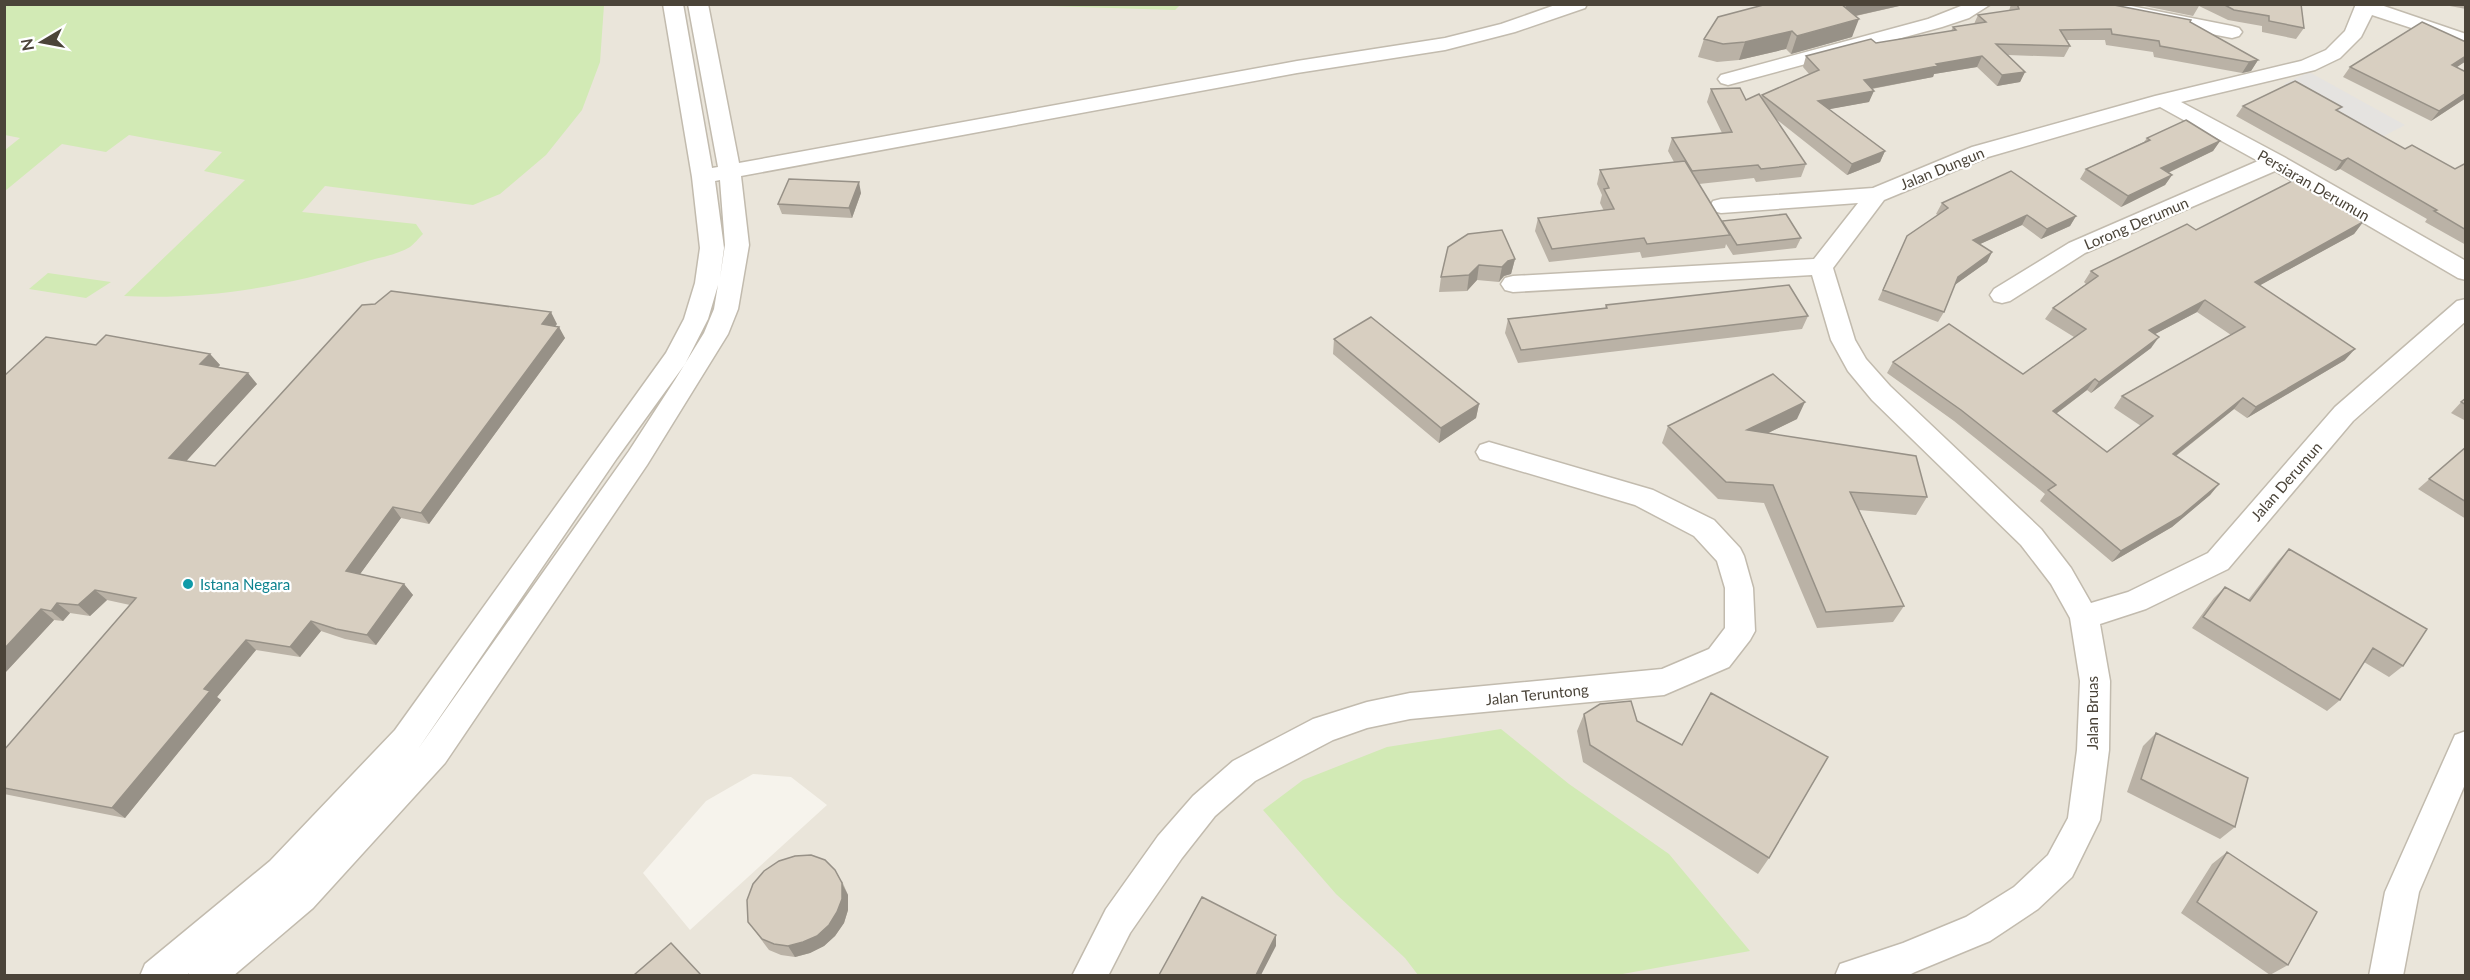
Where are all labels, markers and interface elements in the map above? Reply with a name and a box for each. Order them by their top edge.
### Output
north arrow [12,12,72,72]
text: N [16,37,37,52]
street label: Jalan Dungun [1897,143,1987,193]
street label: Persiaran Derumun [2255,146,2373,224]
street label: Lorong Derumun [2081,193,2191,253]
street label: Jalan Derumun [2247,438,2325,524]
place label: Istana Negara [200,575,290,593]
marker: Istana Negara [181,577,195,591]
street label: Jalan Bruas [2083,676,2101,750]
street label: Jalan Teruntong [1485,680,1590,708]

